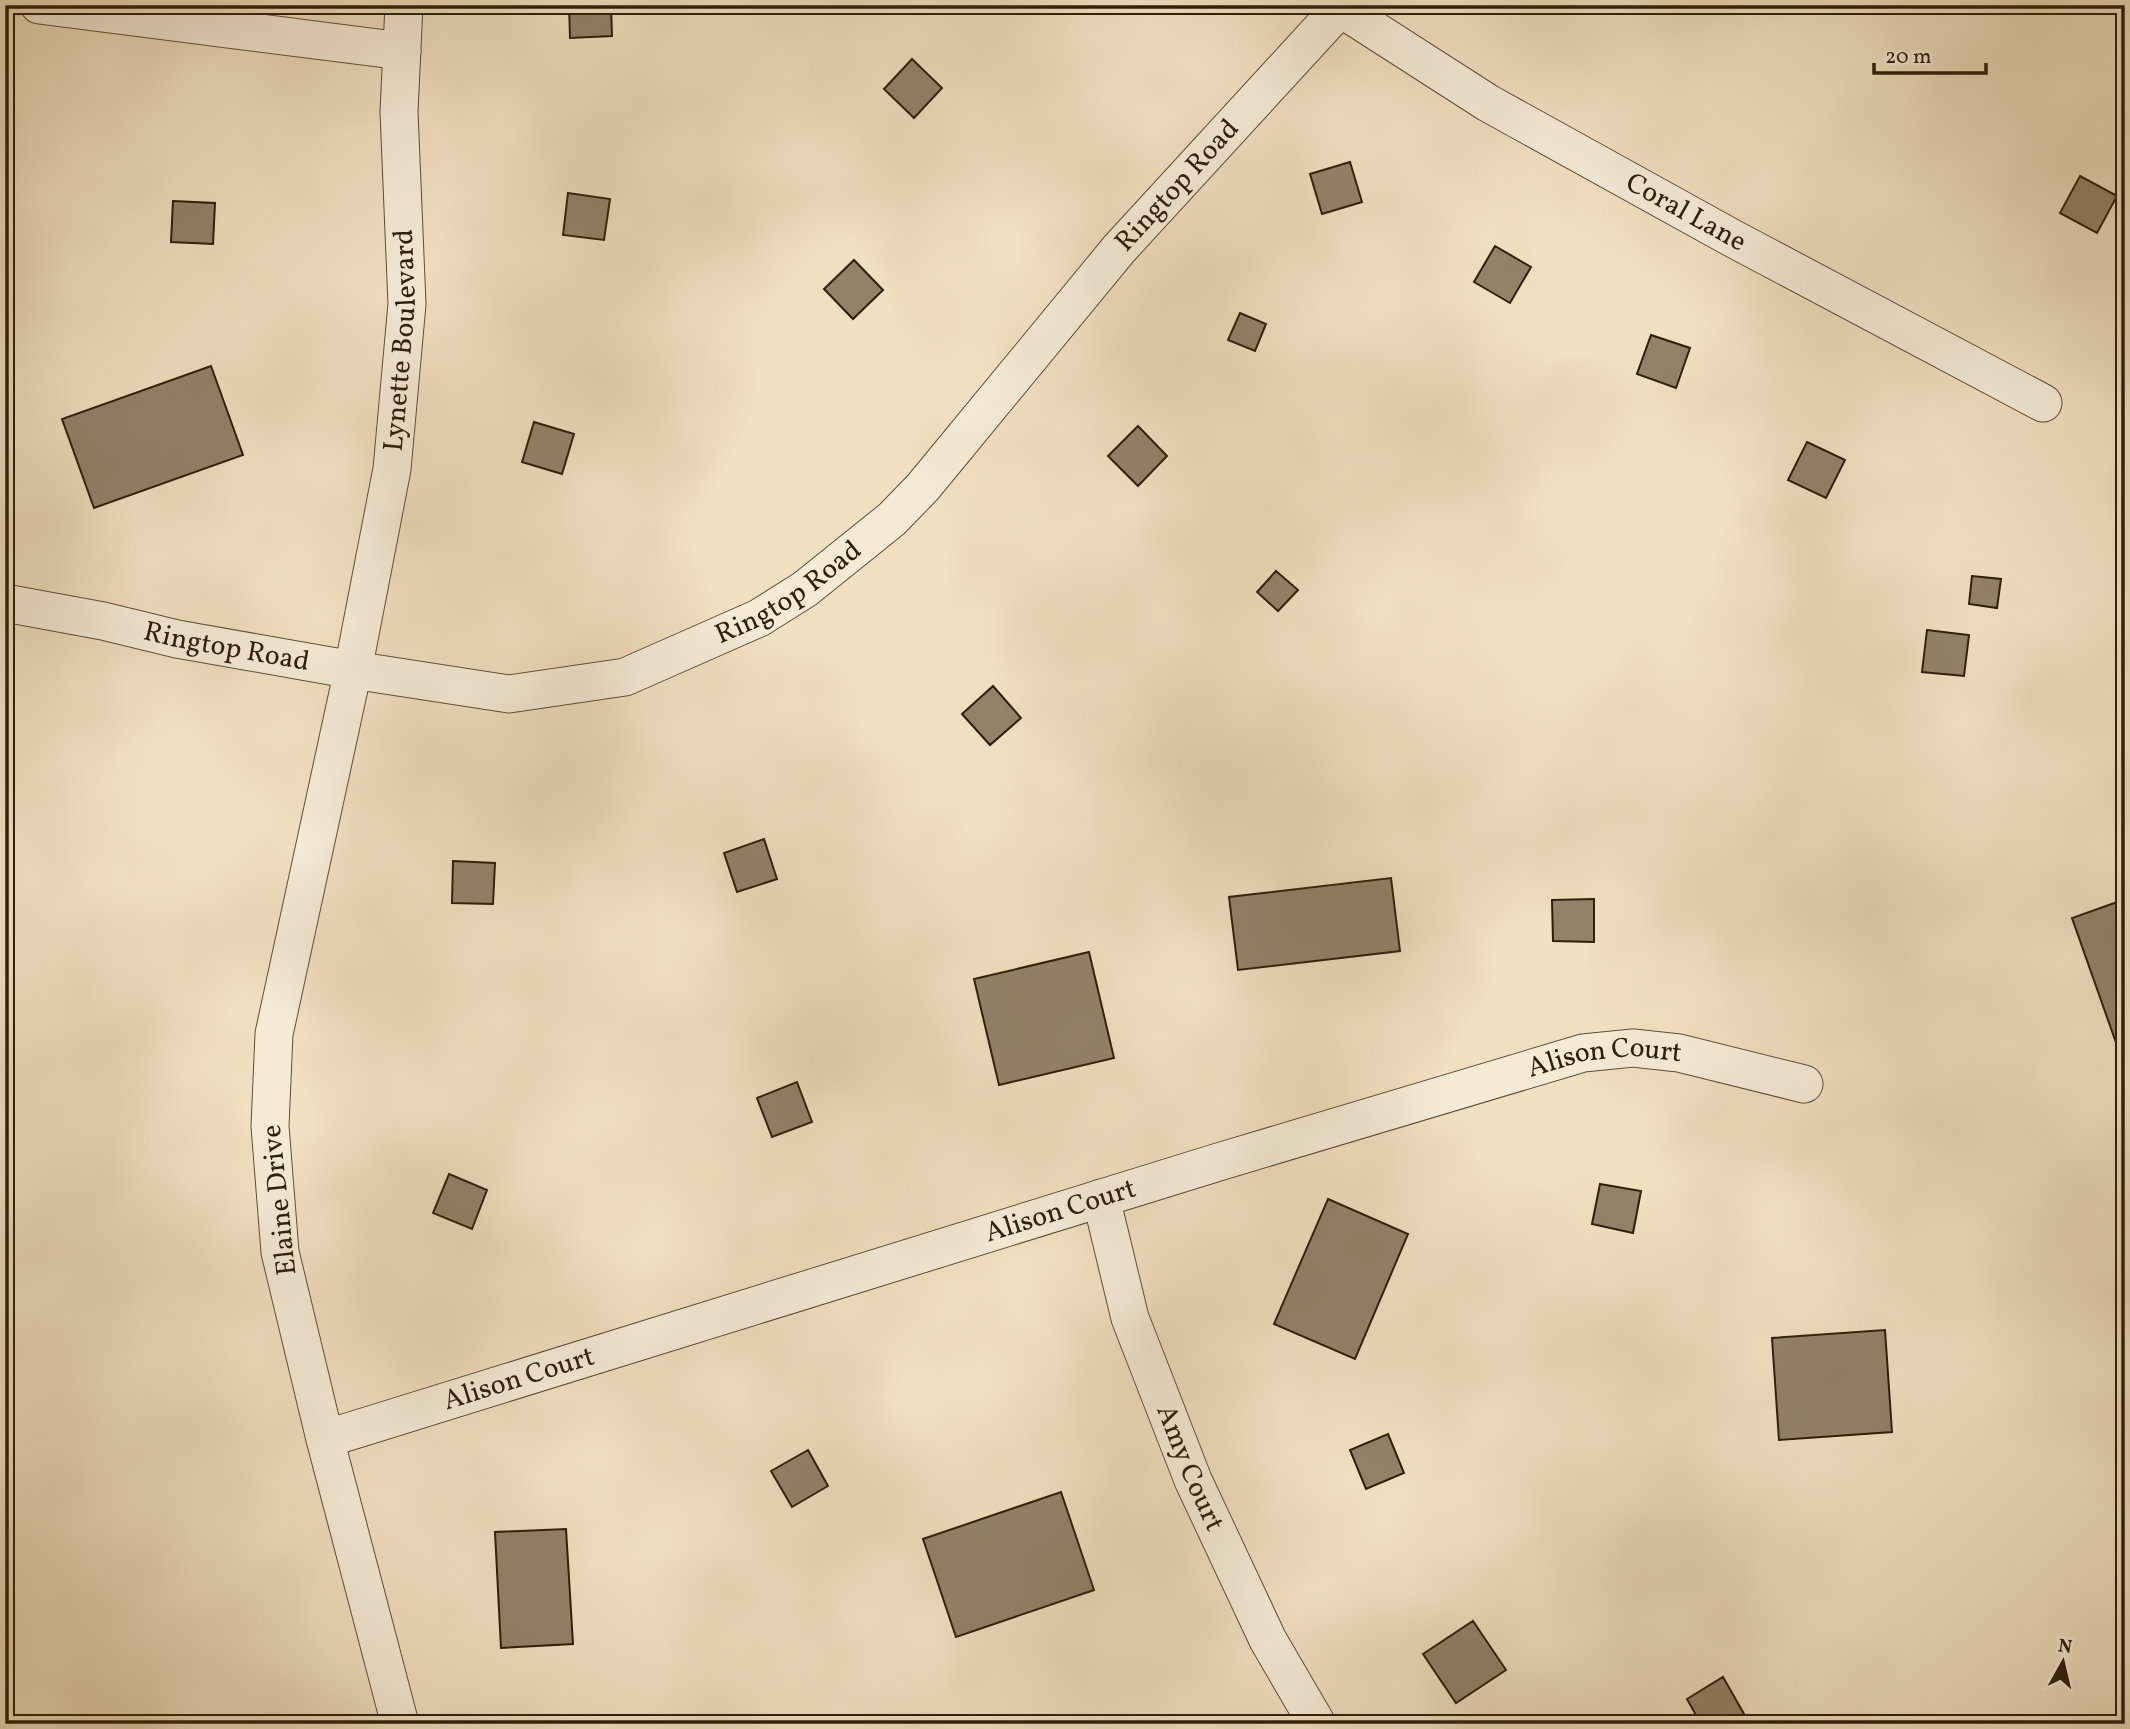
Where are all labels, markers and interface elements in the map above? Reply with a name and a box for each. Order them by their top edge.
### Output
scale bar [1874,32,1986,76]
text: 20 m [1885,43,1931,72]
street label: Ringtop Road [1106,111,1248,261]
street label: Coral Lane [1618,163,1753,262]
street label: Lynette Boulevard [374,228,427,453]
street label: Ringtop Road [709,531,870,654]
street label: Ringtop Road [140,612,313,681]
street label: Alison Court [1523,1028,1684,1088]
street label: Elaine Drive [253,1123,307,1277]
street label: Alison Court [980,1169,1141,1253]
street label: Alison Court [438,1337,599,1421]
street label: Amy Court [1146,1399,1234,1538]
north arrow [2028,1628,2098,1698]
text: N [2056,1633,2074,1661]

